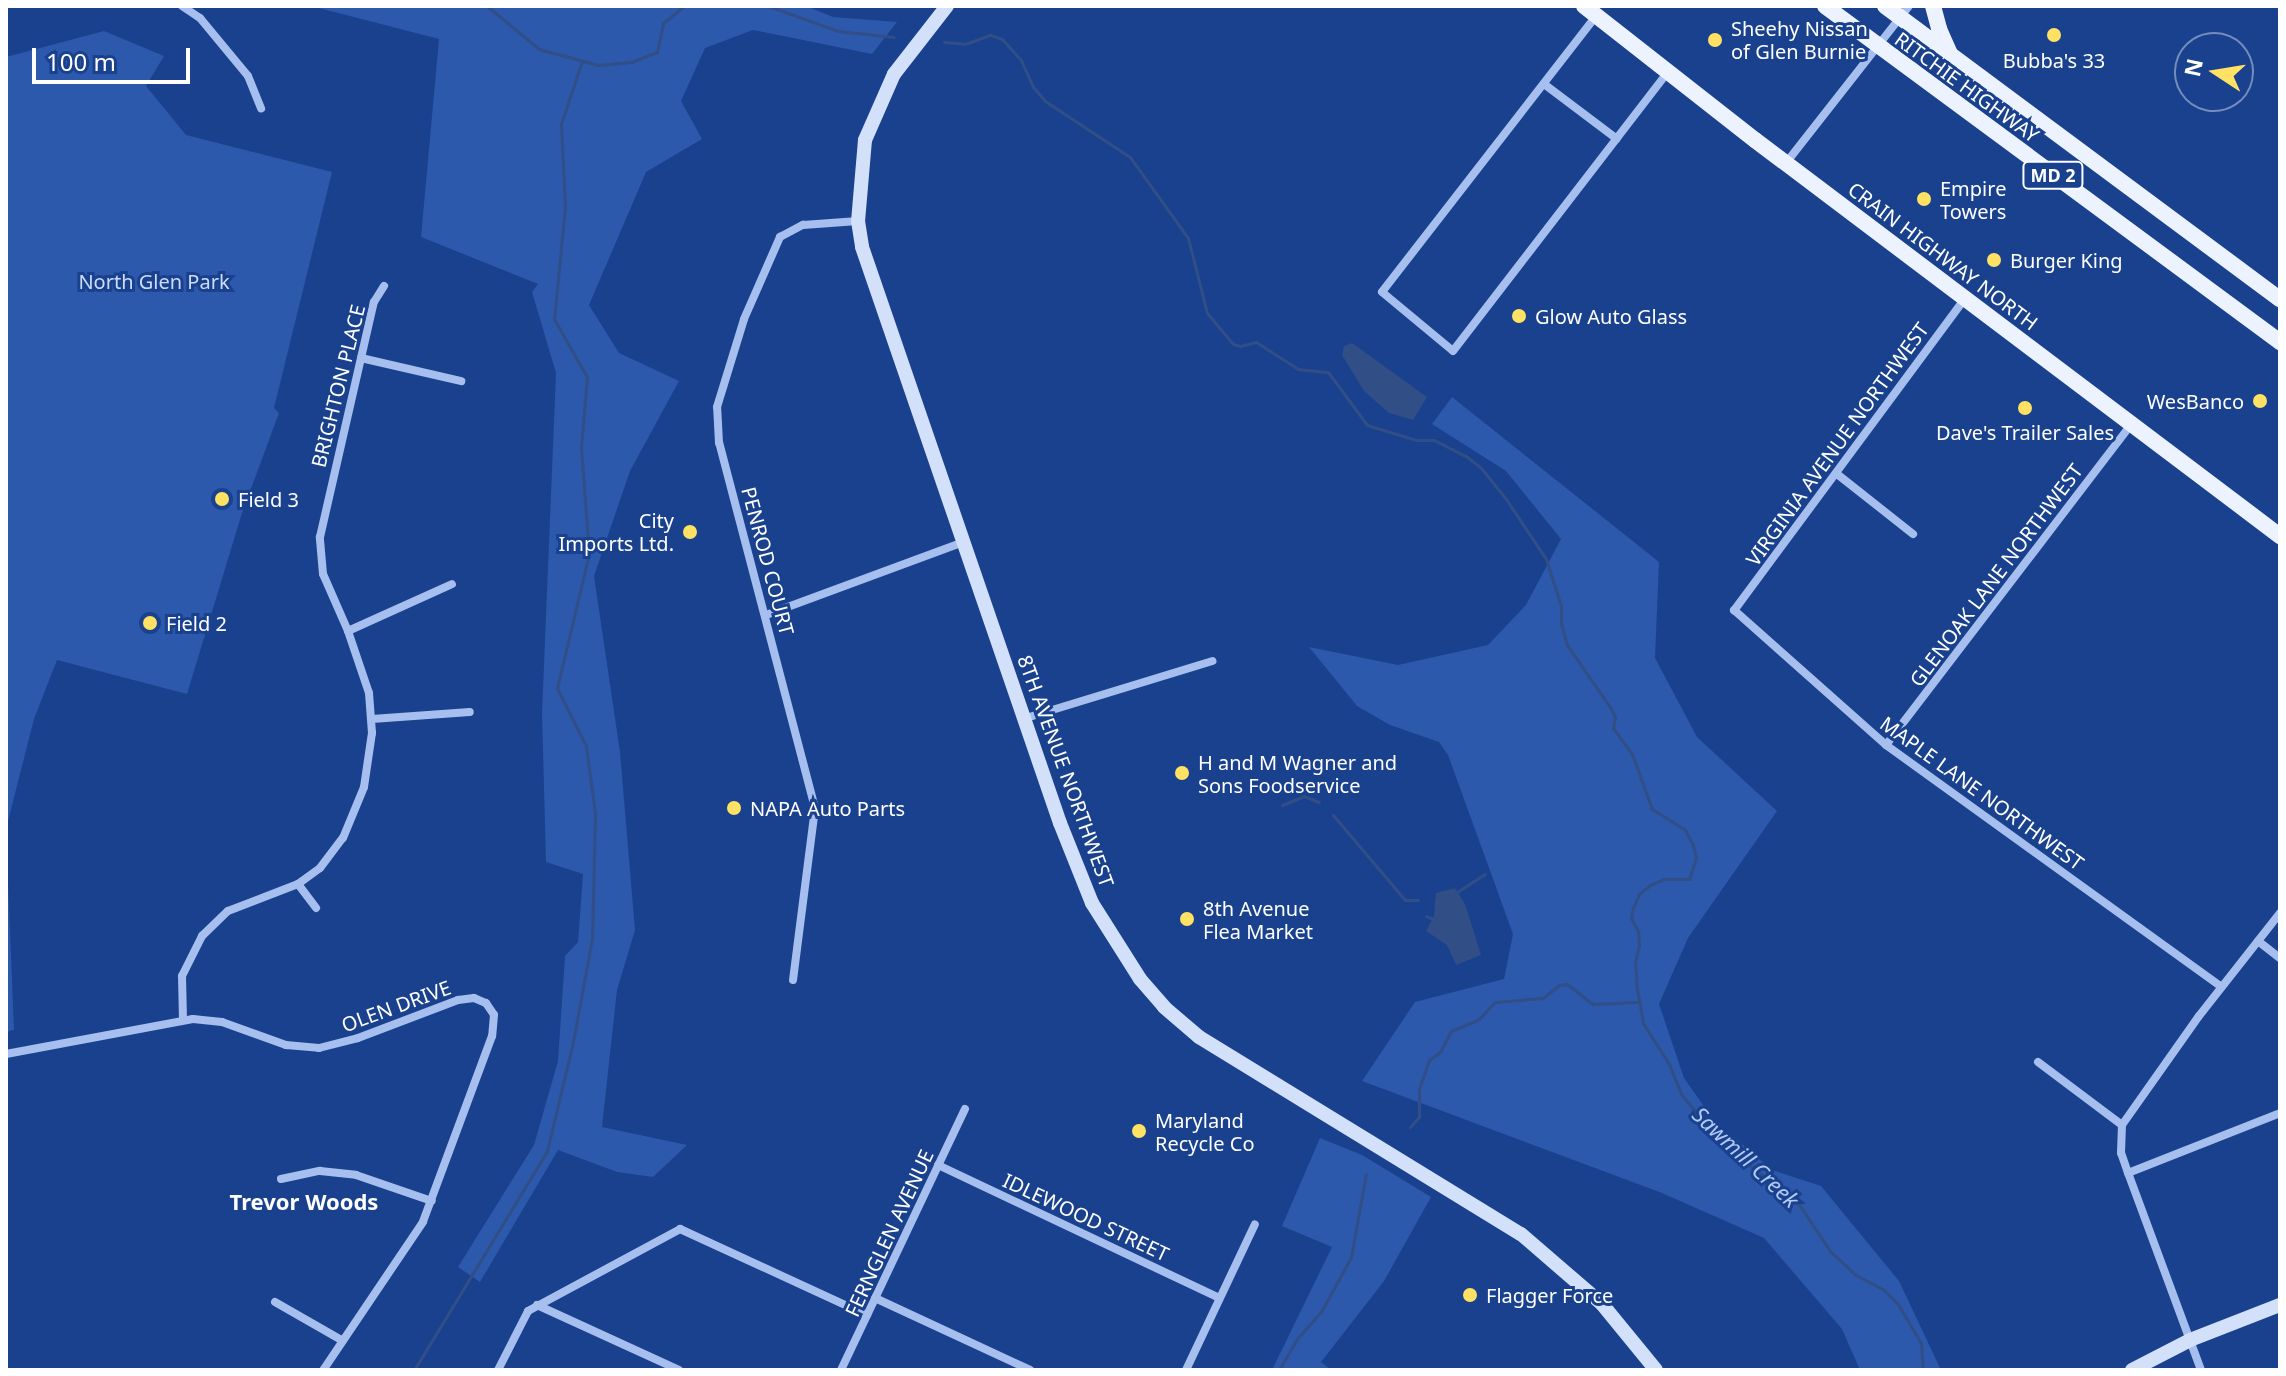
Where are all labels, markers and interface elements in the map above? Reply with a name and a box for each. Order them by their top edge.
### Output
place label: Sheehy Nissan of Glen Burnie [1731,16,1868,63]
marker: Bubba's 33 [2045,26,2063,44]
street label: RITCHIE HIGHWAY [1890,27,2044,147]
marker: Sheehy Nissan of Glen Burnie [1706,31,1724,49]
scale bar [36,32,194,82]
north arrow [2174,32,2254,112]
text: 100 m [46,45,116,78]
place label: Bubba's 33 [2003,48,2105,72]
text: N [2176,56,2209,79]
road number: MD 2 [2021,161,2085,189]
place label: Empire Towers [1940,176,2006,223]
street label: CRAIN HIGHWAY NORTH [1843,177,2043,335]
marker: Empire Towers [1915,190,1933,208]
place label: Burger King [2010,248,2123,272]
marker: Burger King [1985,251,2003,269]
park label: North Glen Park [78,269,230,293]
street label: BRIGHTON PLACE [306,302,370,470]
place label: Glow Auto Glass [1535,304,1687,328]
marker: Glow Auto Glass [1510,307,1528,325]
street label: VIRGINIA AVENUE NORTHWEST [1741,318,1933,570]
place label: WesBanco [2147,389,2244,413]
marker: WesBanco [2251,392,2269,410]
marker: Dave's Trailer Sales [2016,399,2034,417]
place label: Dave's Trailer Sales [1936,420,2114,444]
street label: GLENOAK LANE NORTHWEST [1904,459,2088,691]
street label: PENROD COURT [737,484,799,638]
place label: Field 3 [238,487,299,511]
marker: Field 3 [213,490,231,508]
place label: City Imports Ltd. [559,508,674,555]
marker: City Imports Ltd. [681,523,699,541]
place label: Field 2 [166,611,227,635]
marker: Field 2 [141,614,159,632]
street label: 8TH AVENUE NORTHWEST [1013,652,1119,890]
street label: MAPLE LANE NORTHWEST [1876,711,2088,875]
place label: H and M Wagner and Sons Foodservice [1198,750,1397,797]
marker: H and M Wagner and Sons Foodservice [1173,764,1191,782]
place label: NAPA Auto Parts [750,796,905,820]
marker: NAPA Auto Parts [725,799,743,817]
place label: 8th Avenue Flea Market [1203,896,1313,943]
marker: 8th Avenue Flea Market [1178,910,1196,928]
street label: OLEN DRIVE [338,975,454,1037]
water label: Sawmill Creek [1687,1101,1805,1213]
place label: Maryland Recycle Co [1155,1108,1254,1155]
marker: Maryland Recycle Co [1130,1122,1148,1140]
street label: FERNGLEN AVENUE [840,1146,938,1320]
street label: IDLEWOOD STREET [999,1168,1173,1266]
district label: Trevor Woods [230,1189,378,1215]
place label: Flagger Force [1486,1283,1613,1307]
marker: Flagger Force [1461,1286,1479,1304]

